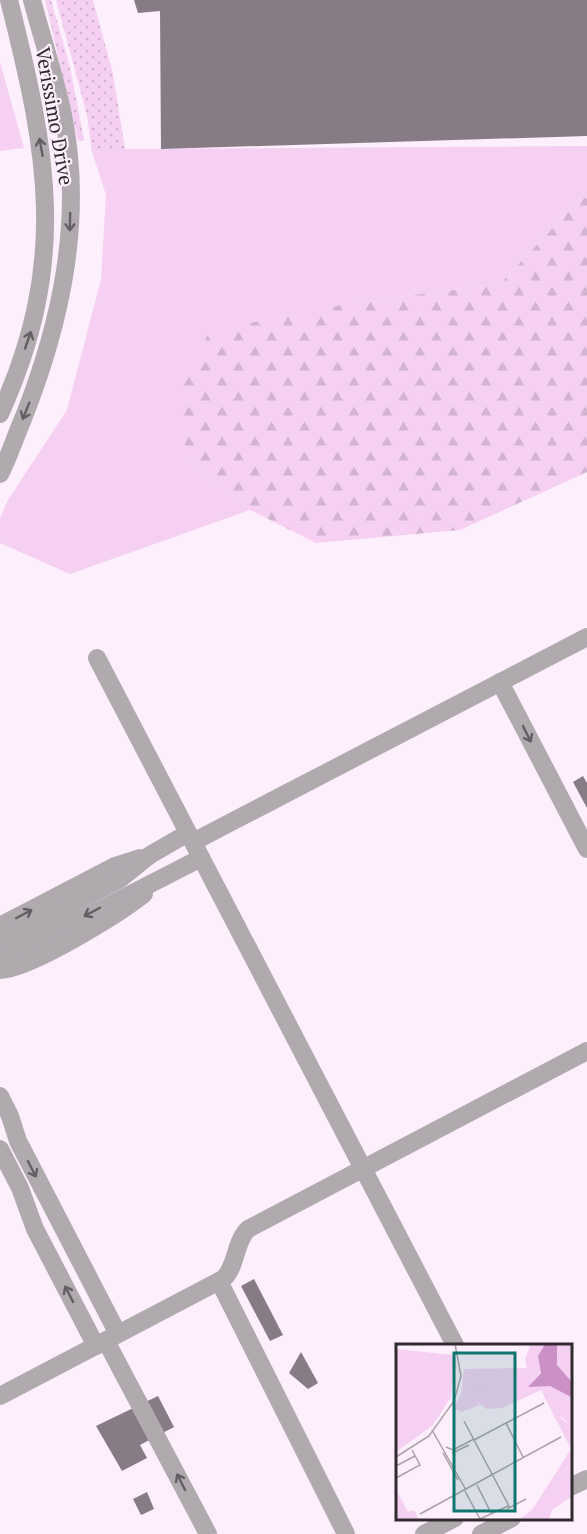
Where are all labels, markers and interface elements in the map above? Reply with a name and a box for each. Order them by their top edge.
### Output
street label: Verissimo Drive [30,45,80,187]
one-way arrow [35,138,46,157]
one-way arrow [64,211,75,231]
one-way arrow [23,331,34,350]
one-way arrow [20,401,31,419]
one-way arrow [521,725,533,742]
one-way arrow [84,907,102,918]
one-way arrow [14,908,32,919]
one-way arrow [27,1159,38,1177]
one-way arrow [63,1286,74,1304]
inset map [396,1344,572,1519]
one-way arrow [174,1473,186,1491]

